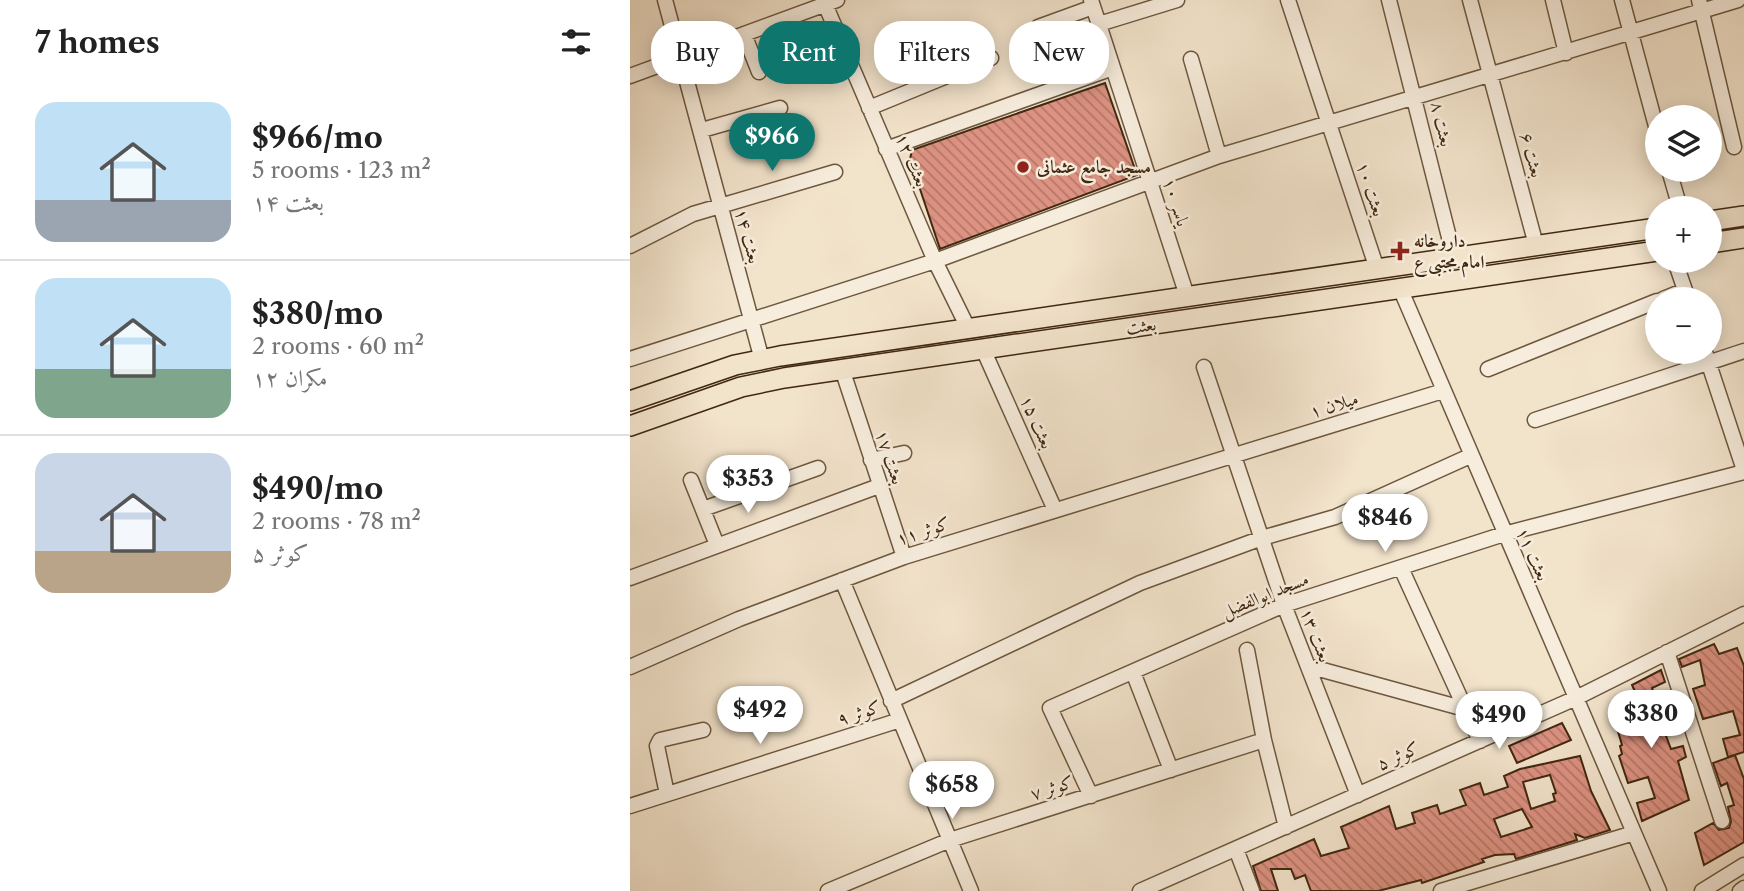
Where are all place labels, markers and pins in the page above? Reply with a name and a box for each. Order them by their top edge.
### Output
pin: $966 [731,114,813,173]
place label: مسجد جامع عثمانی [1036,156,1151,184]
marker: مسجد جامع عثمانی [1015,159,1031,175]
place label: داروخانه امام مجتبی ع [1414,230,1484,278]
marker: داروخانه امام مجتبی ع [1392,243,1408,259]
pin: $353 [707,456,789,515]
pin: $846 [1344,494,1426,554]
pin: $492 [719,686,801,746]
pin: $380 [1610,690,1692,750]
pin: $490 [1458,692,1540,751]
pin: $658 [911,762,993,821]

